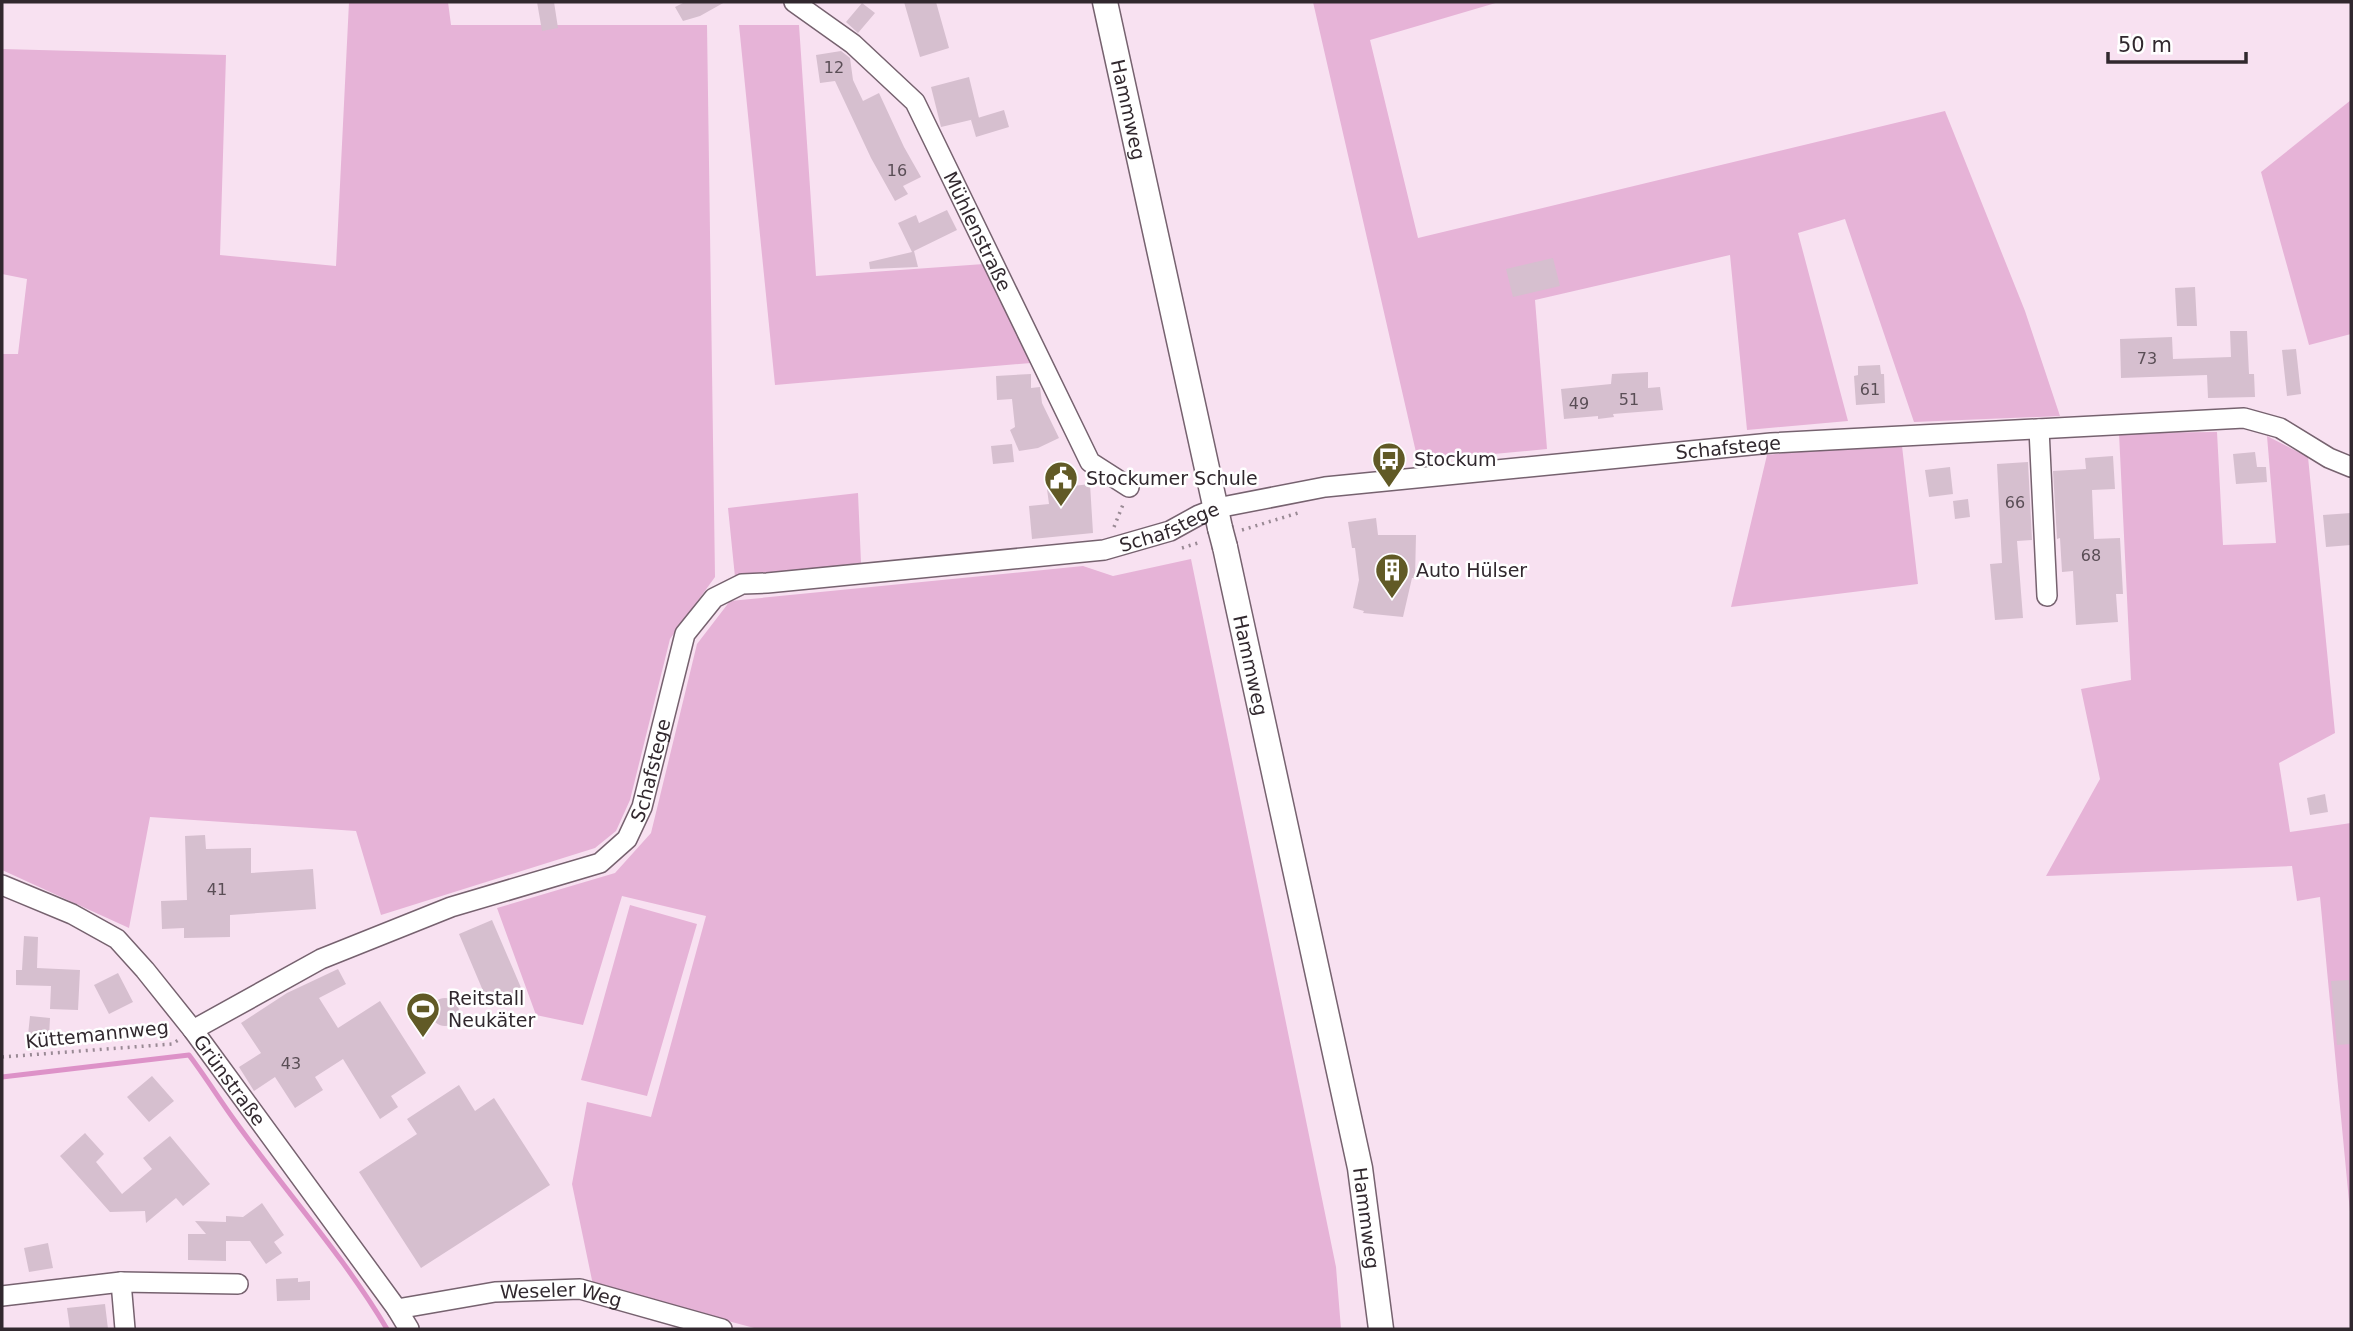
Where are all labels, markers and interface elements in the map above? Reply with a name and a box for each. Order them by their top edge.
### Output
scale bar [2108,21,2246,65]
text: 50 m [2118,33,2172,57]
street label: Hammweg [1107,57,1150,162]
house number: 12 [824,58,844,77]
house number: 16 [887,161,907,180]
street label: Mühlenstraße [939,168,1016,295]
house number: 73 [2137,349,2157,368]
house number: 61 [1860,380,1880,399]
house number: 51 [1619,390,1639,409]
house number: 49 [1569,394,1589,413]
street label: Schafstege [1675,431,1781,463]
bus stop icon: Stockum [1370,440,1408,489]
place label: Stockum [1414,448,1497,470]
public building icon: Stockumer Schule [1042,459,1080,508]
place label: Stockumer Schule [1086,467,1258,489]
house number: 66 [2005,493,2025,512]
street label: Schafstege [1117,497,1222,556]
house number: 68 [2081,546,2101,565]
building icon: Auto Hülser [1373,551,1411,600]
place label: Auto Hülser [1416,559,1527,581]
street label: Hammweg [1229,613,1272,718]
street label: Schafstege [626,716,675,825]
house number: 41 [207,880,227,899]
place label: Reitstall Neukäter [448,987,535,1031]
sports icon: Reitstall Neukäter [404,990,442,1039]
street label: Küttemannweg [24,1016,170,1052]
street label: Grünstraße [189,1030,270,1130]
house number: 43 [281,1054,301,1073]
street label: Hammweg [1349,1166,1384,1270]
street label: Weseler Weg [499,1278,624,1311]

